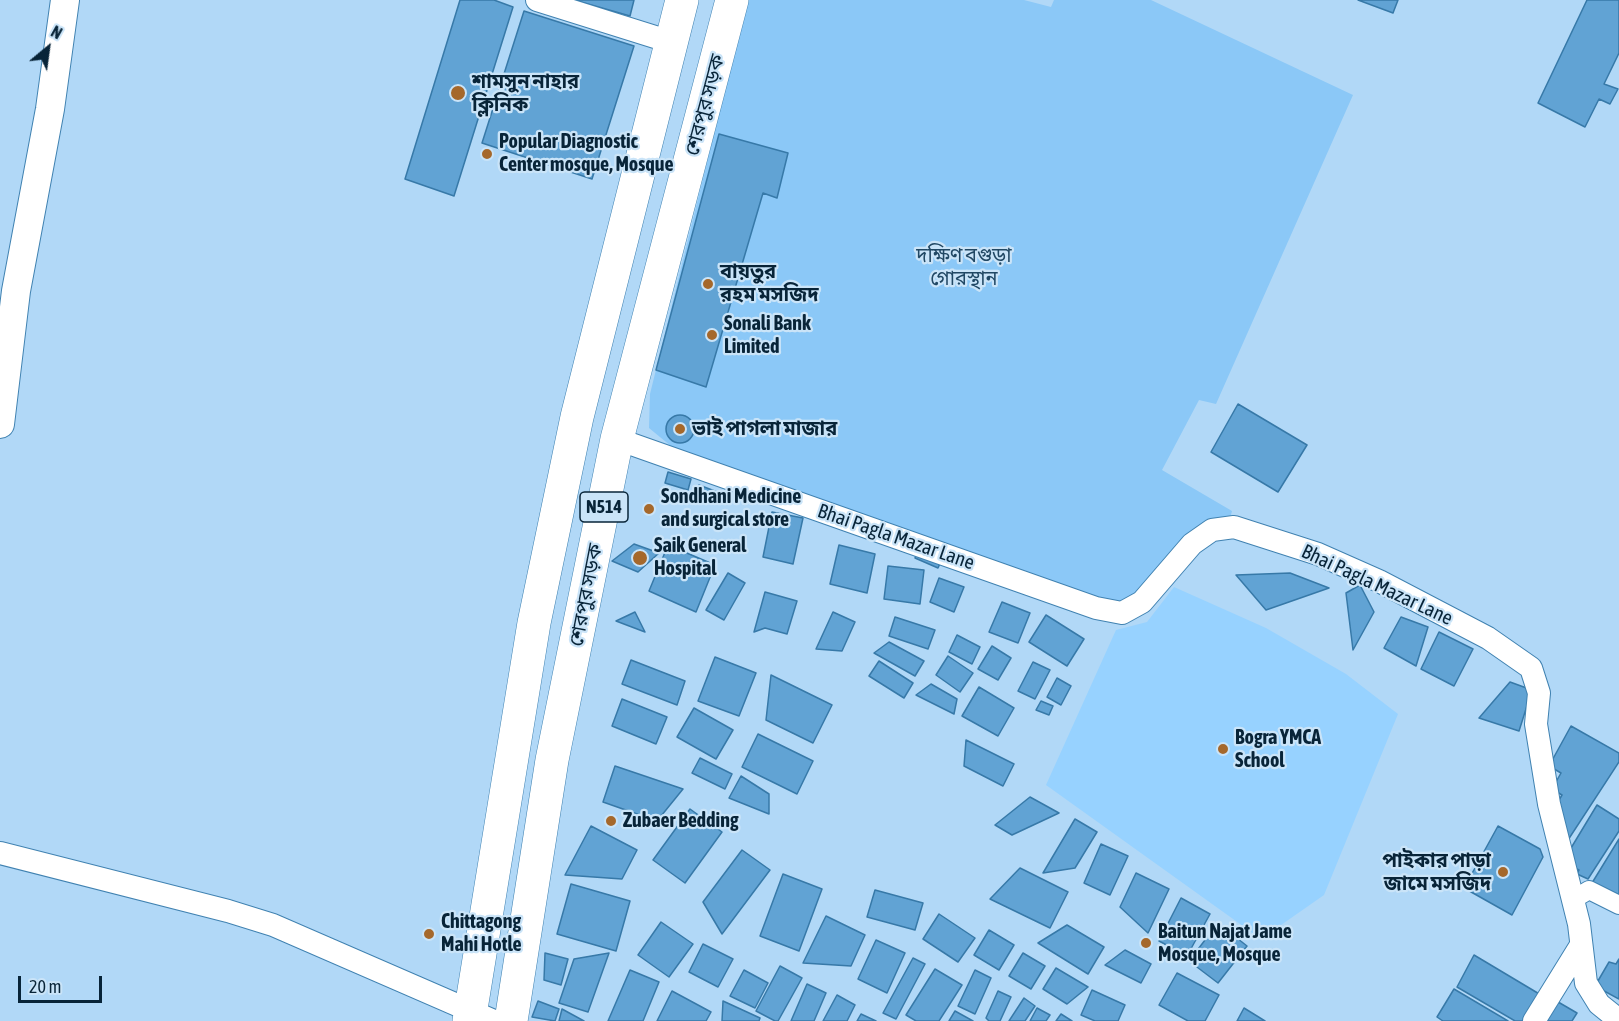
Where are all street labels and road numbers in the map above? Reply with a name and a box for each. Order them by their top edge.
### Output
street label: শেরপুর সড়ক [680,52,730,158]
road number: N514 [580,492,628,522]
street label: Bhai Pagla Mazar Lane [815,499,977,575]
street label: Bhai Pagla Mazar Lane [1298,539,1456,631]
street label: শেরপুর সড়ক [564,542,608,648]

